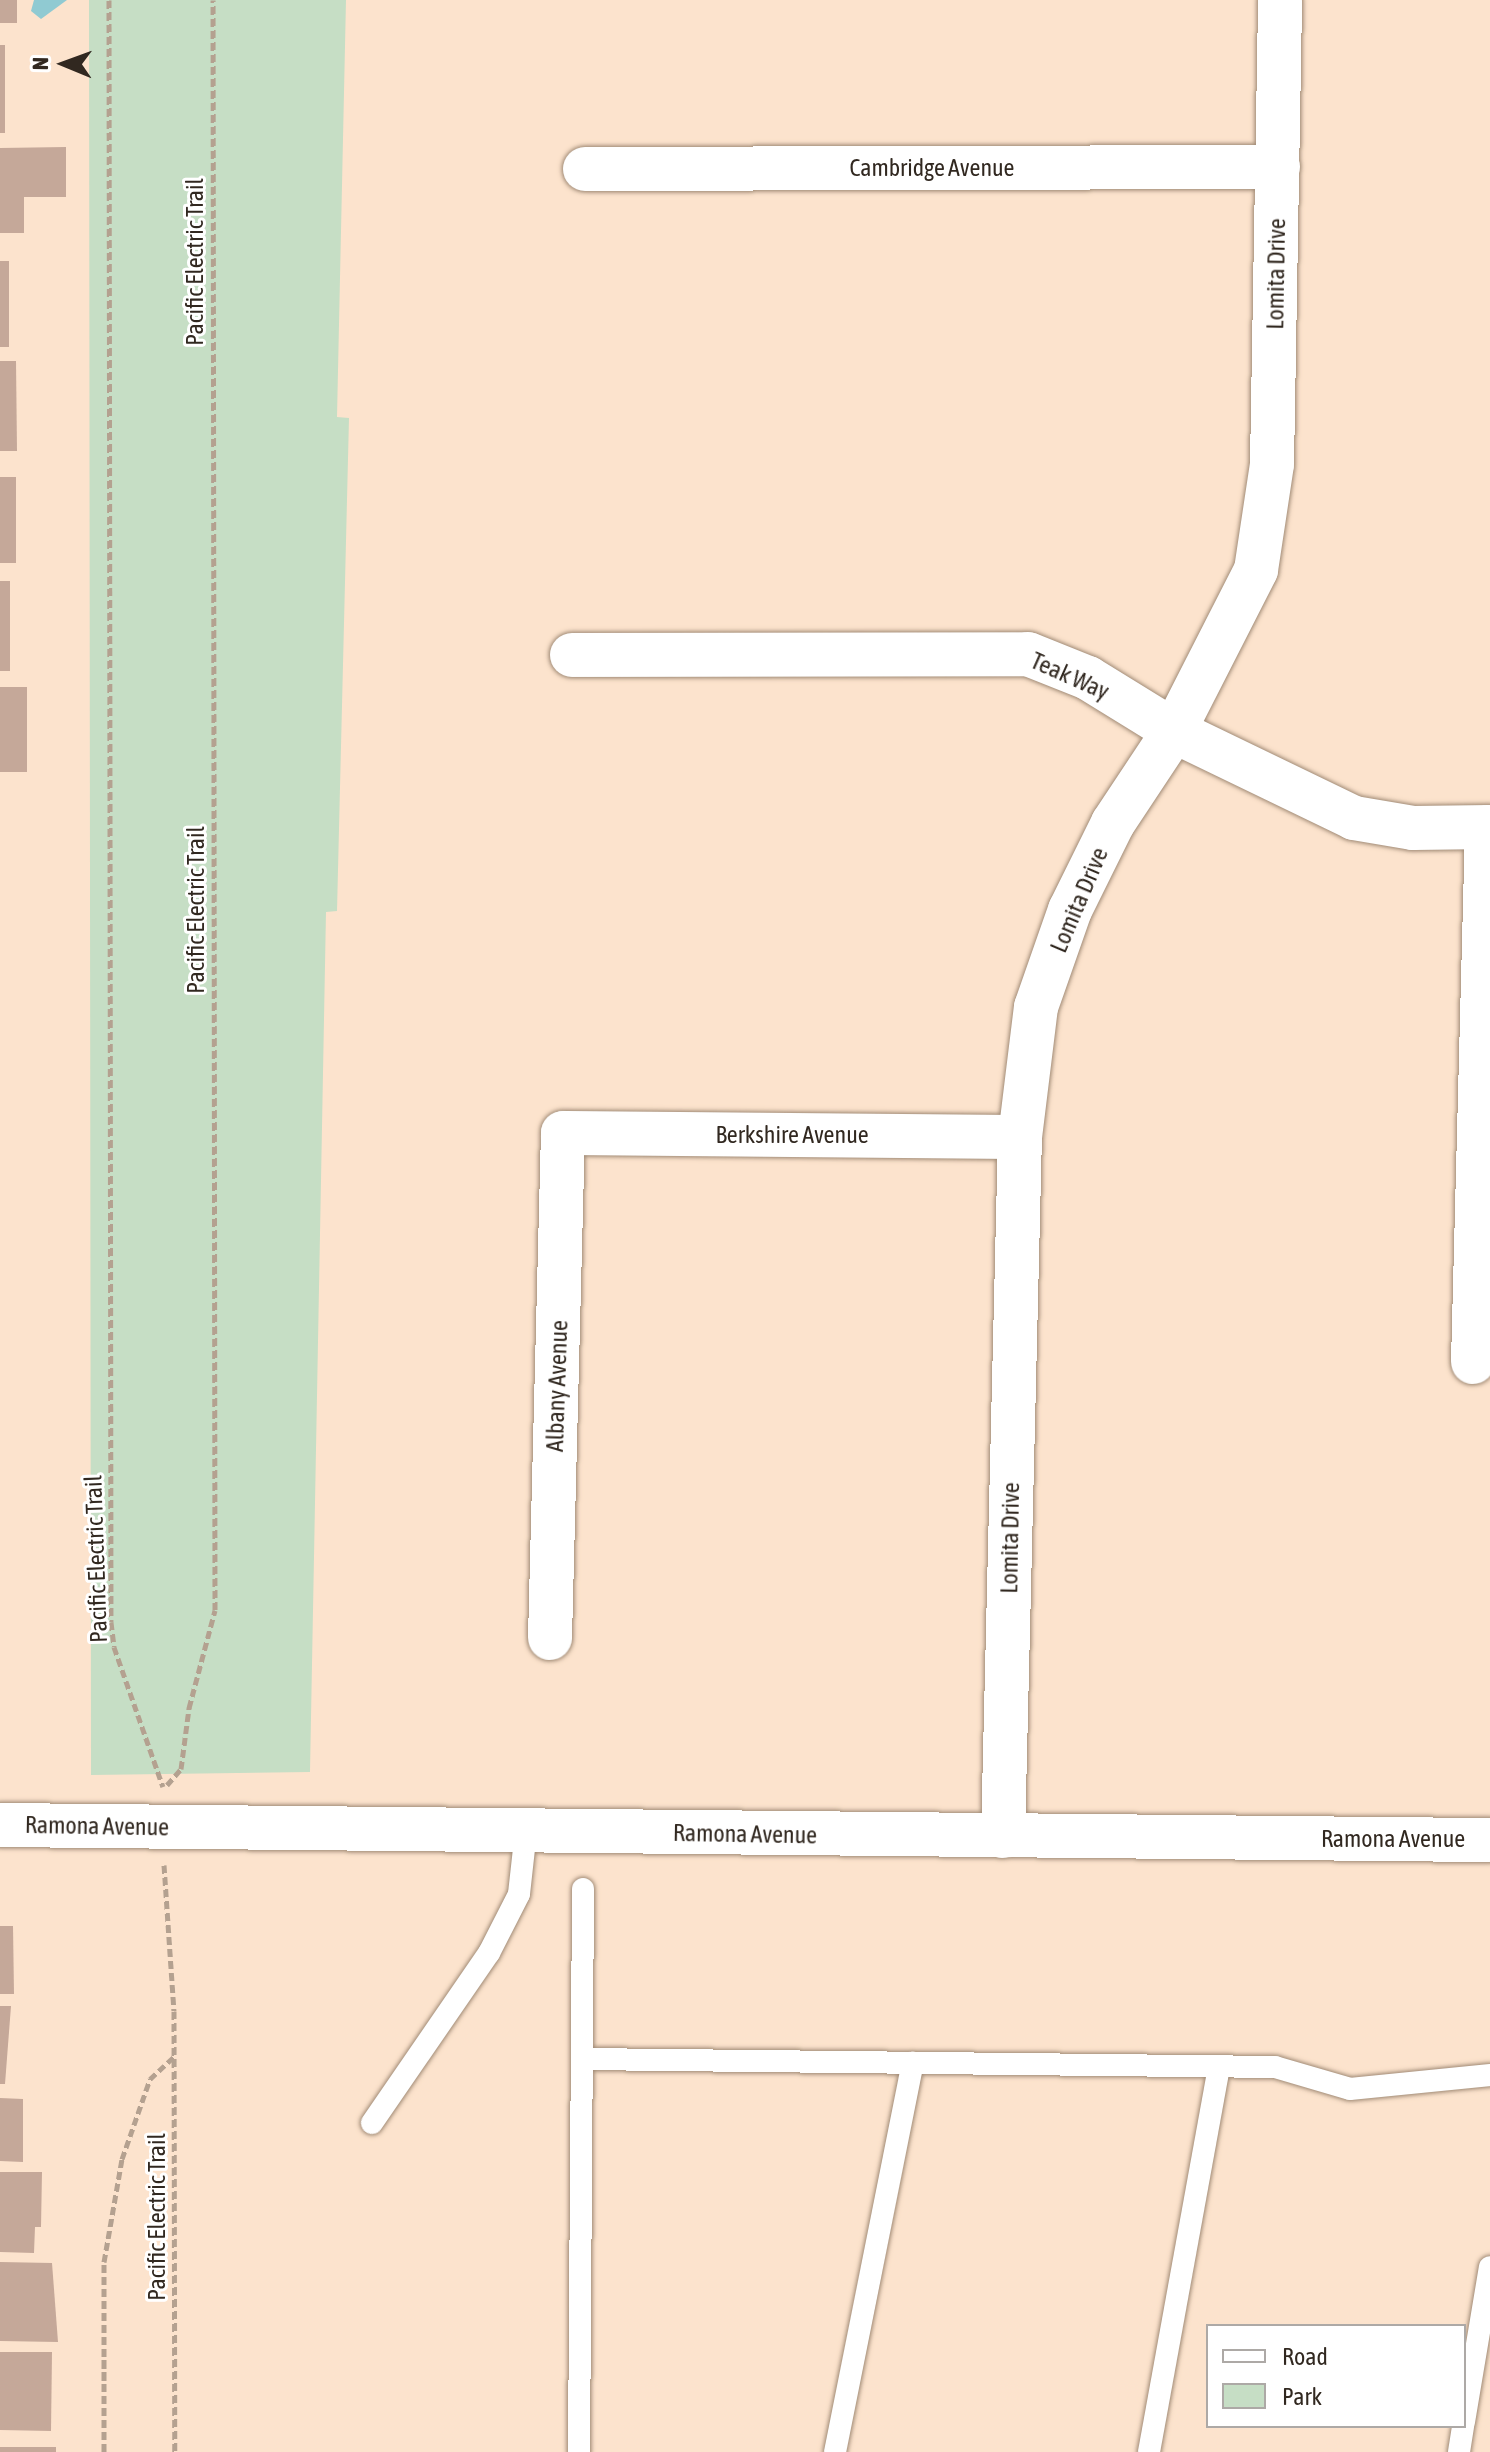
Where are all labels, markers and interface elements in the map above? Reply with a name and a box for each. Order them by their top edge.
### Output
north arrow [24,24,104,104]
text: N [27,57,53,70]
street label: Cambridge Avenue [849,154,1015,182]
street label: Pacific Electric Trail [181,178,209,346]
street label: Lomita Drive [1261,218,1291,330]
street label: Teak Way [1026,646,1114,706]
street label: Pacific Electric Trail [182,826,210,994]
street label: Lomita Drive [1044,843,1114,957]
street label: Berkshire Avenue [715,1121,869,1149]
street label: Albany Avenue [540,1320,574,1452]
street label: Pacific Electric Trail [79,1475,113,1643]
street label: Lomita Drive [995,1482,1025,1594]
street label: Ramona Avenue [25,1810,169,1842]
street label: Ramona Avenue [673,1818,817,1850]
street label: Ramona Avenue [1321,1825,1465,1853]
street label: Pacific Electric Trail [143,2133,171,2301]
legend [1206,2324,1466,2428]
text: Road [1282,2343,1328,2370]
text: Park [1282,2383,1322,2410]

